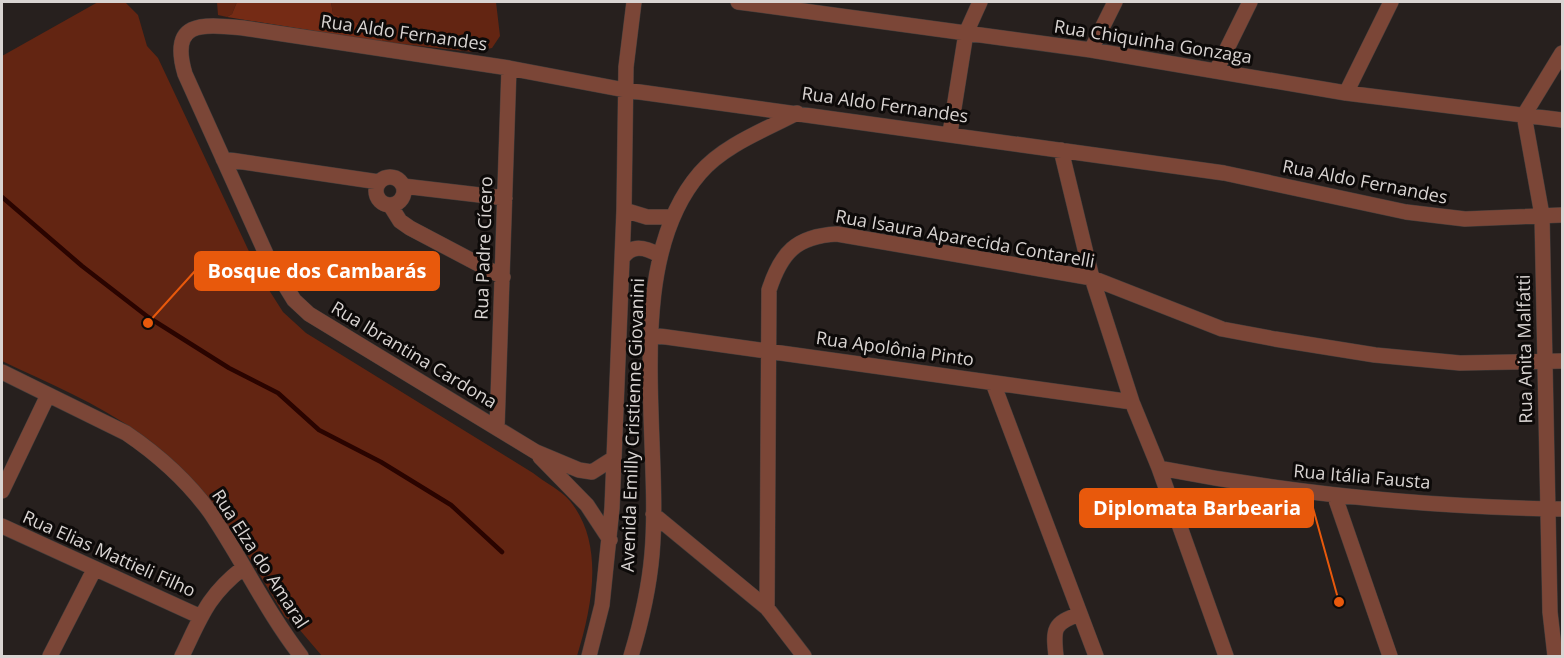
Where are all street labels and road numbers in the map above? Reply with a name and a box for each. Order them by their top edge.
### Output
street label: Rua Aldo Fernandes [319,8,489,56]
street label: Rua Chiquinha Gonzaga [1052,13,1254,69]
street label: Rua Aldo Fernandes [800,80,970,128]
street label: Rua Aldo Fernandes [1281,153,1450,209]
street label: Rua Padre Cícero [469,176,497,320]
street label: Rua Isaura Aparecida Contarelli [834,203,1097,273]
street label: Rua Anita Malfatti [1511,274,1537,424]
street label: Avenida Emilly Cristienne Giovanini [615,278,649,572]
street label: Rua Ibrantina Cardona [327,295,502,413]
street label: Rua Apolônia Pinto [815,325,976,371]
street label: Rua Itália Fausta [1293,458,1432,494]
street label: Rua Elza do Amaral [207,484,315,632]
street label: Rua Elias Mattieli Filho [19,504,200,602]

